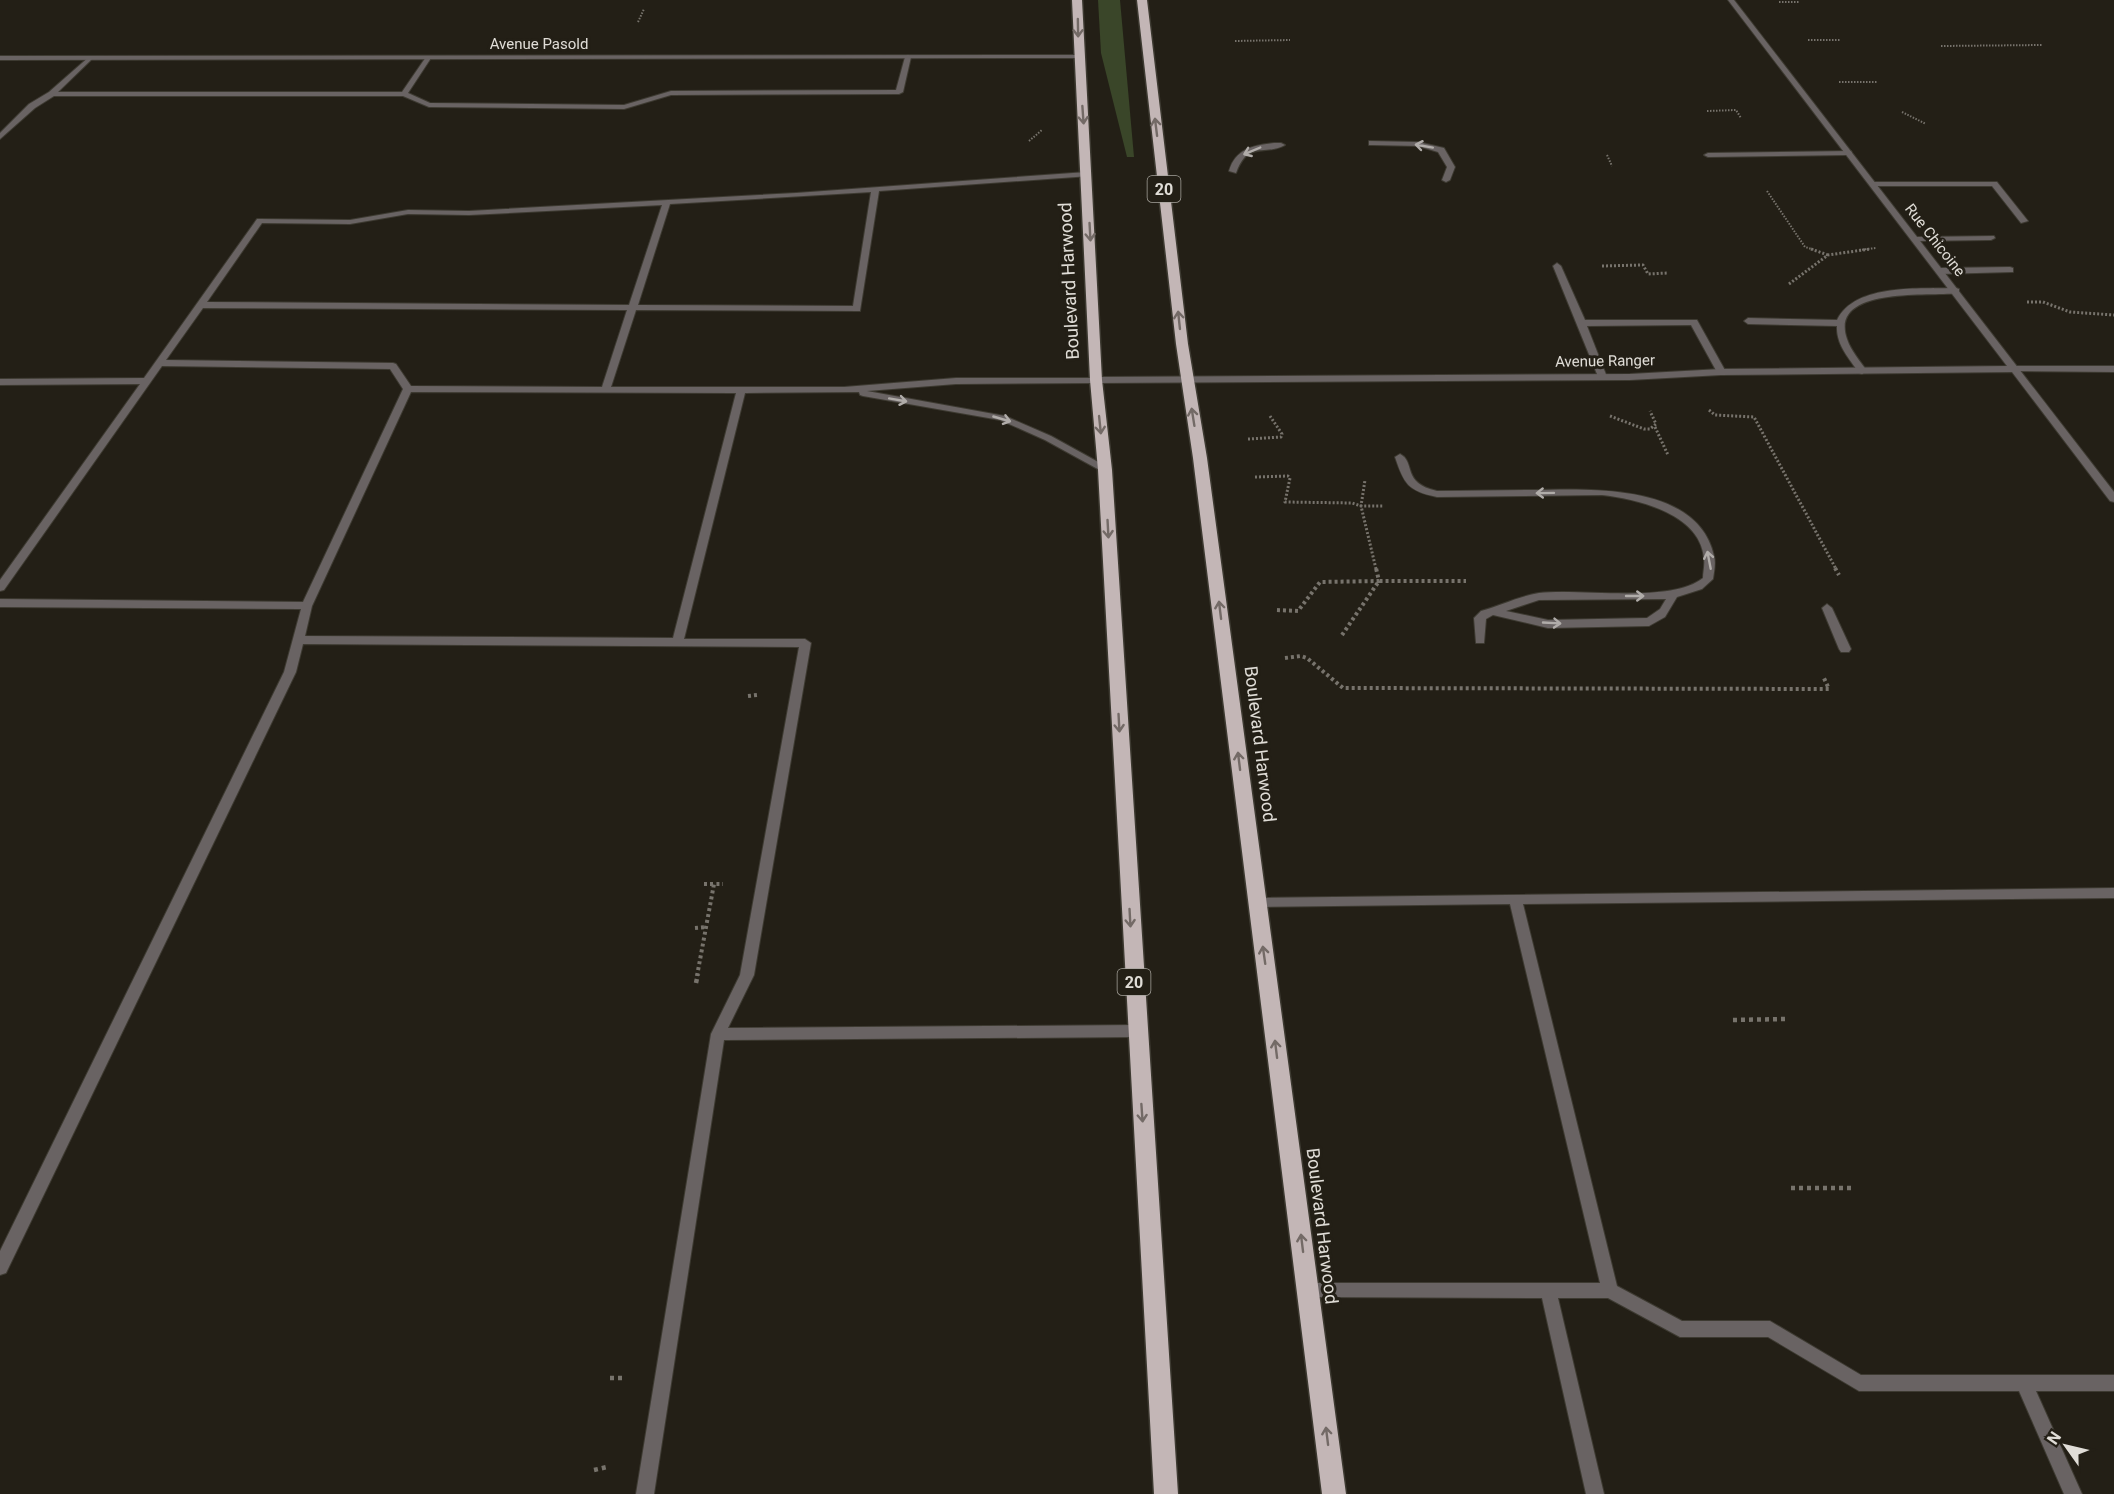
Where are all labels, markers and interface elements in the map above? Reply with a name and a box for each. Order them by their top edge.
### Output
one-way arrow [1072,18,1083,38]
street label: Avenue Pasold [490,35,588,53]
one-way arrow [1077,104,1088,124]
one-way arrow [1151,117,1162,137]
one-way arrow [1414,140,1434,151]
one-way arrow [1244,145,1262,157]
road number: 20 [1148,176,1180,202]
street label: Rue Chicoine [1901,200,1969,280]
street label: Boulevard Harwood [1054,202,1083,360]
one-way arrow [1084,222,1095,241]
one-way arrow [1173,311,1184,331]
street label: Avenue Ranger [1555,351,1655,371]
one-way arrow [888,395,908,406]
one-way arrow [1188,407,1199,427]
one-way arrow [992,414,1011,425]
one-way arrow [1095,415,1106,435]
one-way arrow [1536,487,1556,499]
one-way arrow [1103,518,1114,538]
one-way arrow [1703,551,1714,571]
one-way arrow [1624,590,1644,602]
one-way arrow [1214,600,1225,620]
one-way arrow [1542,617,1562,628]
street label: Boulevard Harwood [1240,665,1280,823]
one-way arrow [1114,713,1125,733]
one-way arrow [1234,752,1245,772]
one-way arrow [1125,907,1136,927]
one-way arrow [1258,945,1269,965]
road number: 20 [1118,969,1150,995]
one-way arrow [1271,1040,1282,1060]
one-way arrow [1136,1102,1147,1122]
street label: Boulevard Harwood [1302,1147,1342,1305]
one-way arrow [1296,1233,1307,1253]
north arrow [2036,1416,2096,1476]
one-way arrow [1321,1427,1332,1446]
text: N [2043,1428,2065,1448]

